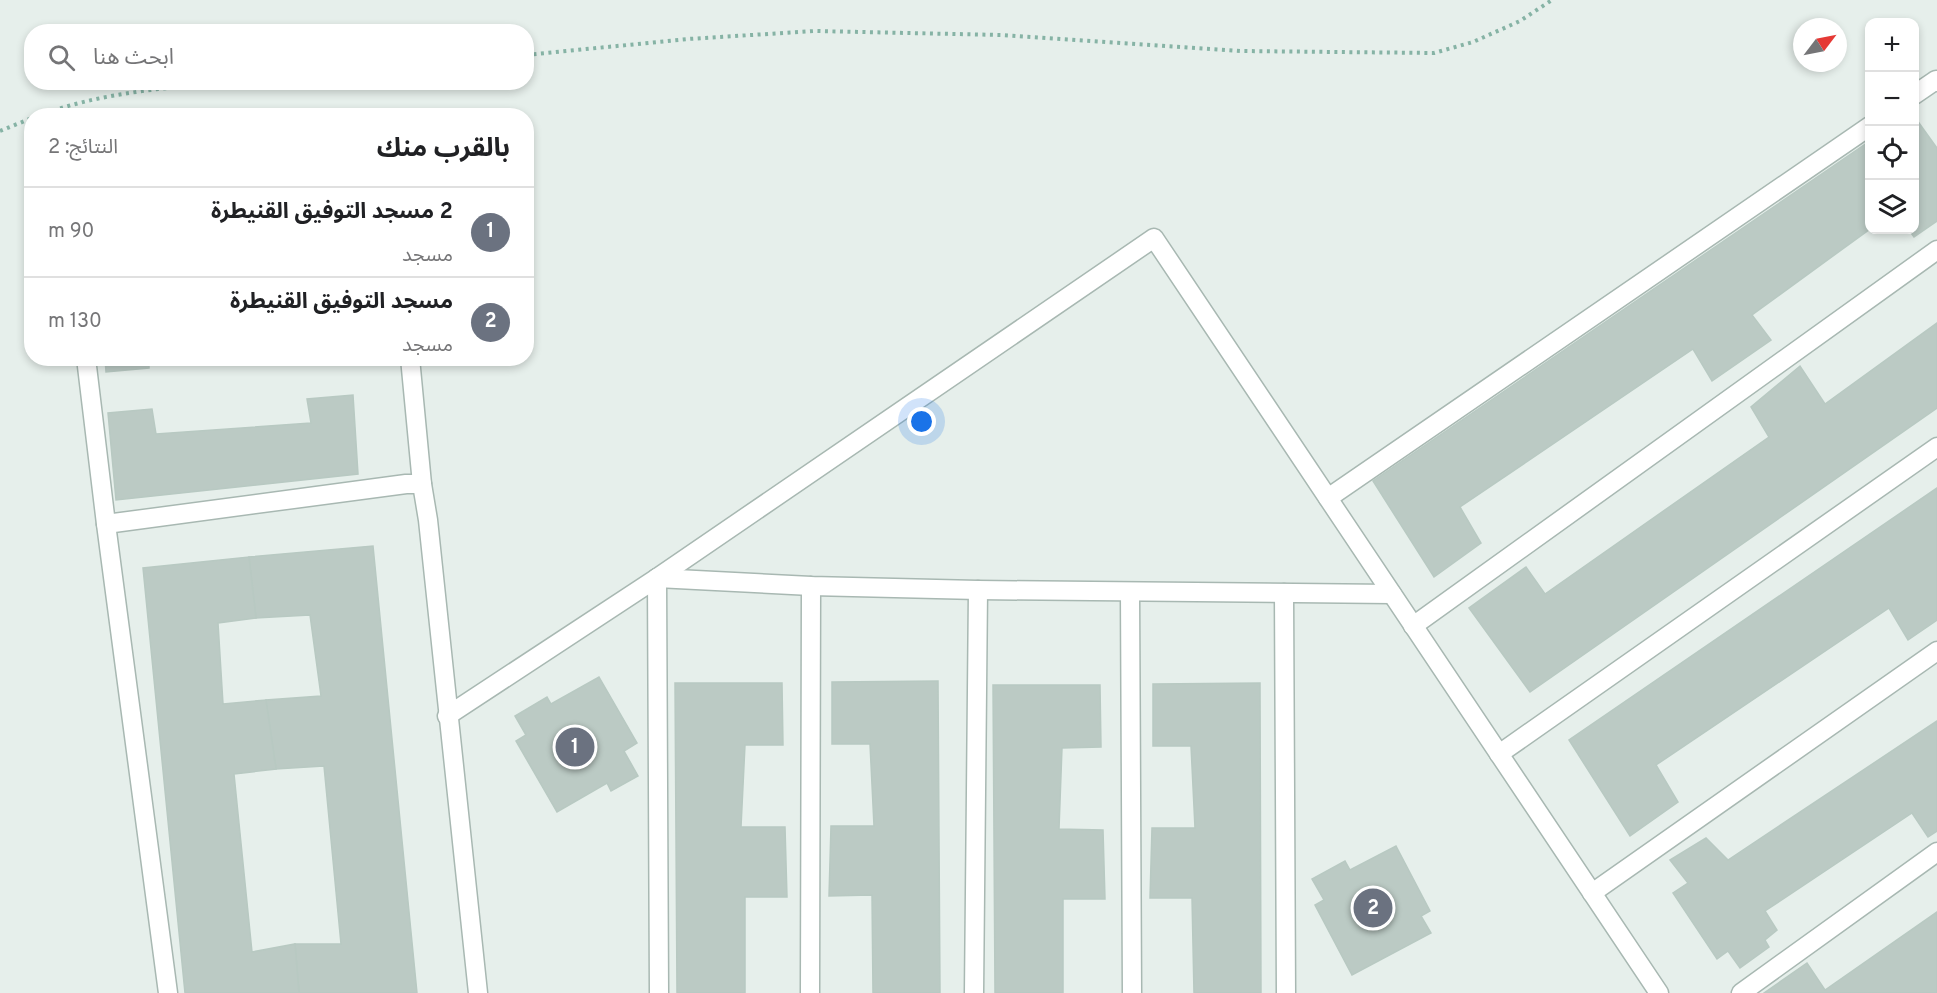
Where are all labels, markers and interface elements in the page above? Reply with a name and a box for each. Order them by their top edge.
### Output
north arrow [1793,18,1847,72]
map controls [1865,18,1919,234]
button: + [1865,18,1919,72]
search box [24,24,534,90]
icon: search [45,41,78,74]
text: ابحث هنا [93,45,174,72]
button: − [1865,72,1919,126]
button: locate [1865,126,1919,180]
text: بالقرب منك [377,133,510,166]
text: النتائج: 2 [48,135,118,161]
button: layers [1865,180,1919,234]
text: 2 مسجد التوفيق القنيطرة [211,199,453,226]
text: 90 m [48,219,94,245]
text: 1 [487,219,495,245]
text: مسجد [402,243,453,269]
text: مسجد التوفيق القنيطرة [230,289,453,316]
text: 130 m [48,309,102,335]
text: 2 [484,309,497,335]
text: مسجد [402,333,453,359]
your location [907,407,936,436]
pin: 1 [556,724,594,770]
pin: 2 [1354,886,1392,930]

